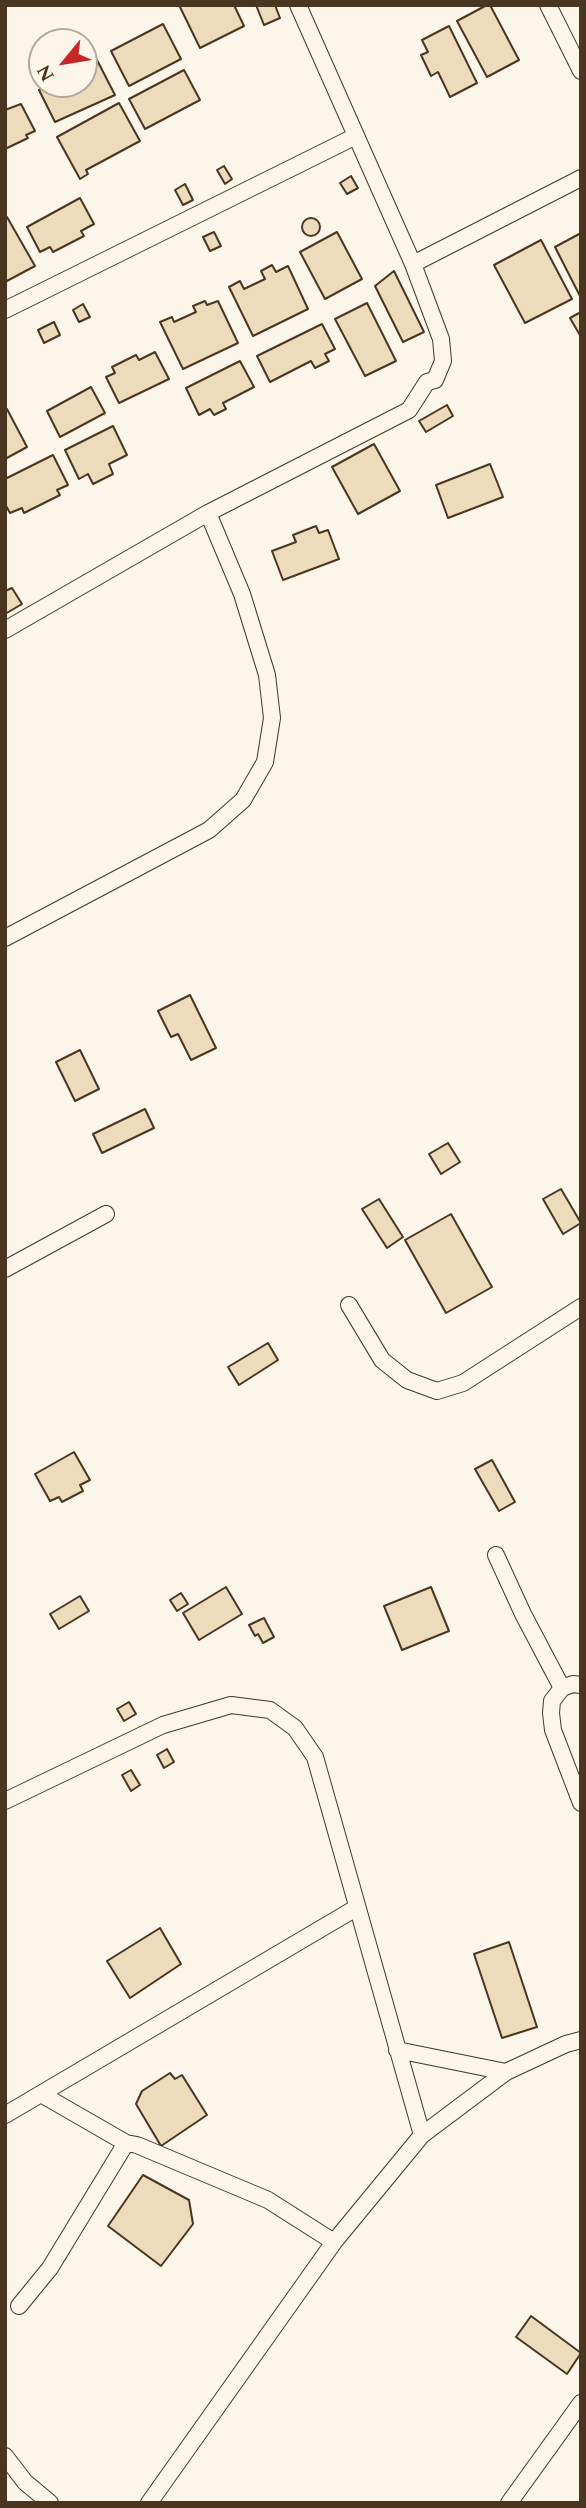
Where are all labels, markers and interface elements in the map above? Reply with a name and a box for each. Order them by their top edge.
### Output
north arrow [28,28,98,98]
text: N [30,59,63,87]

